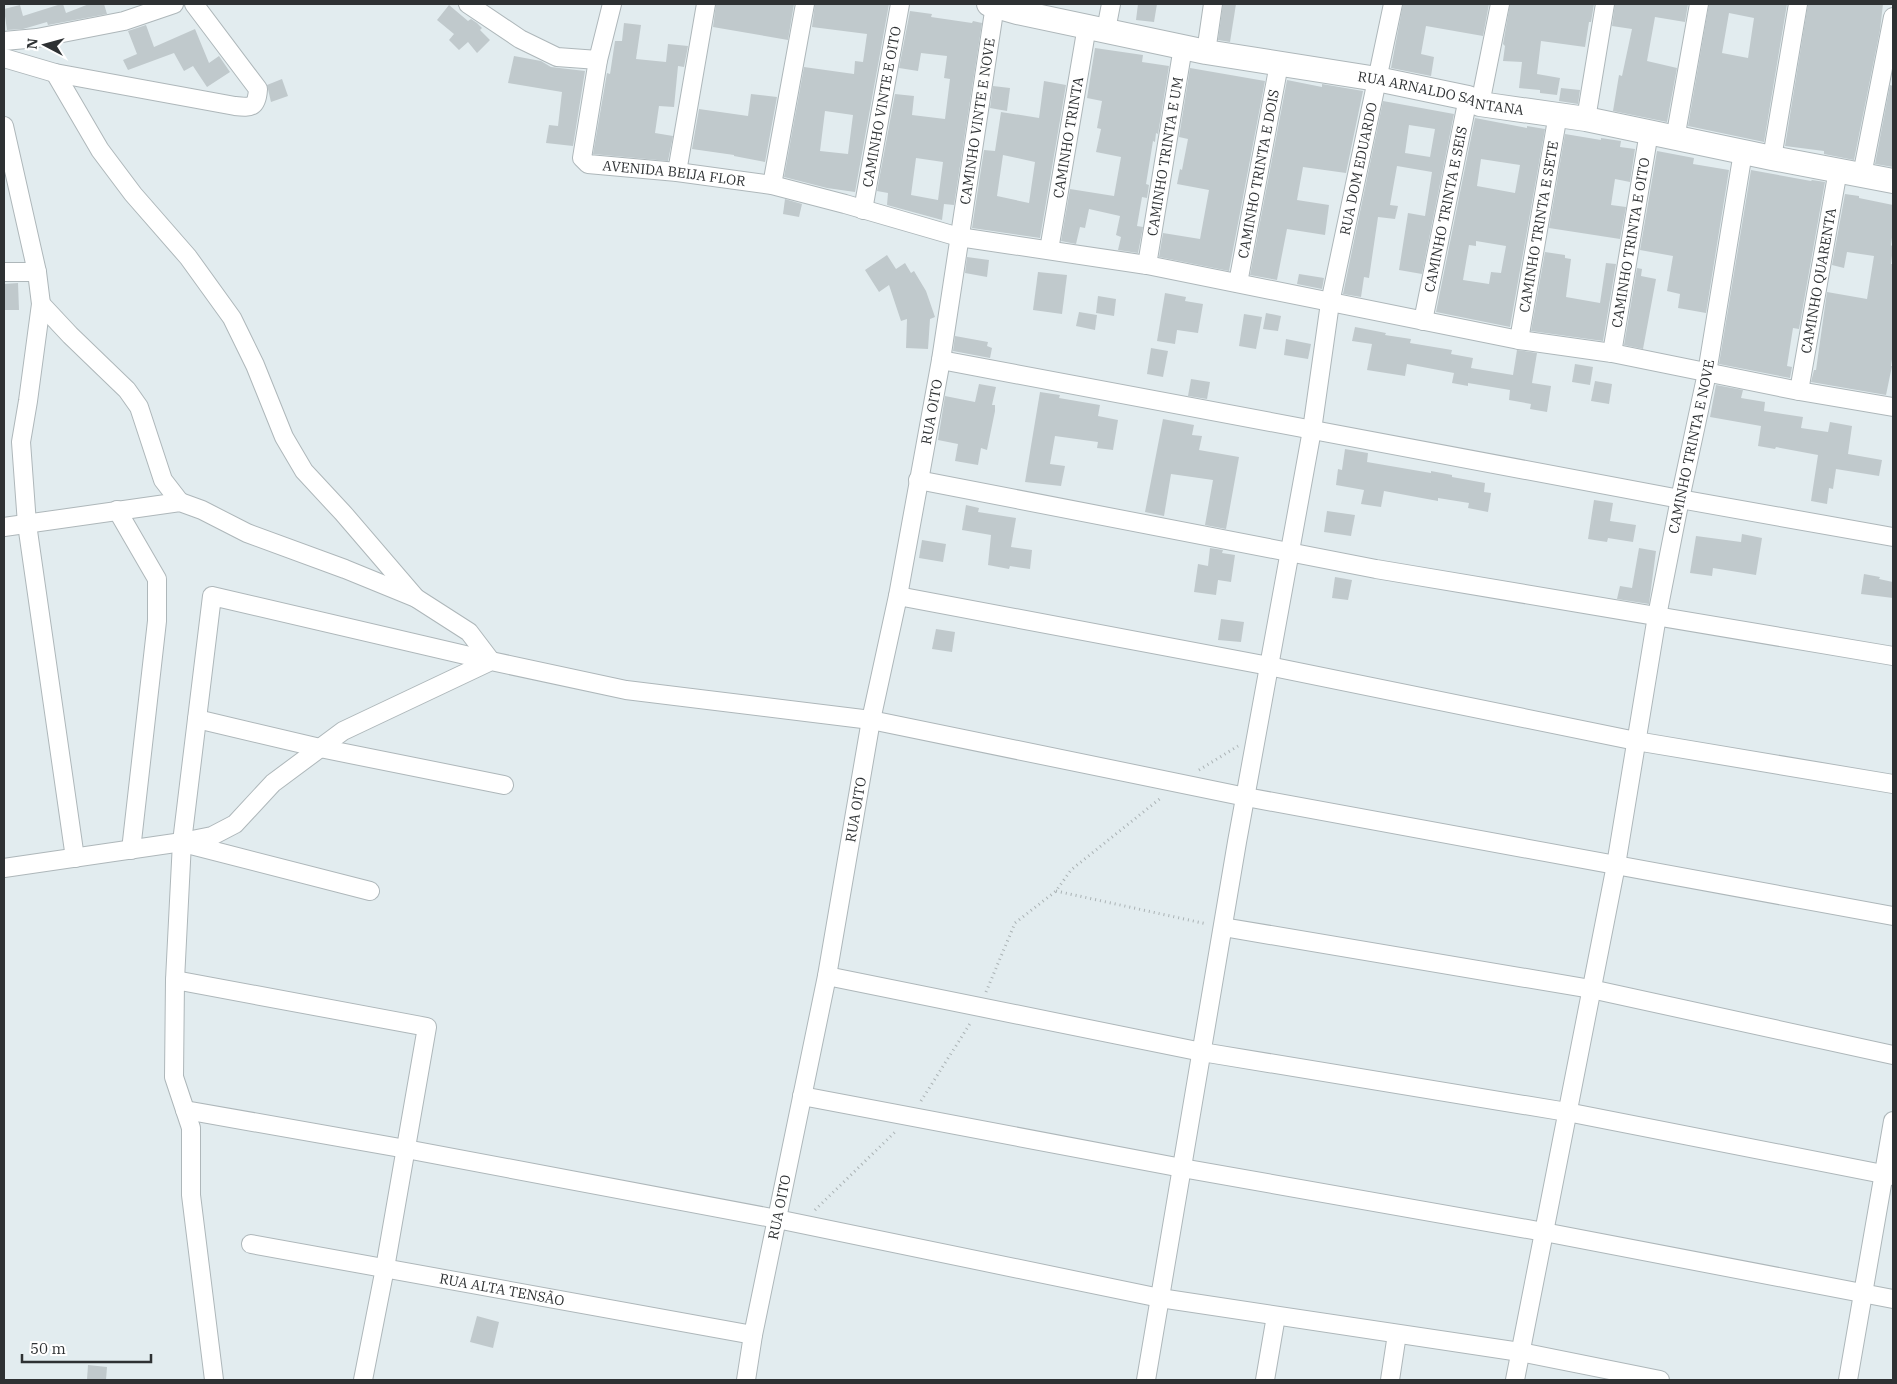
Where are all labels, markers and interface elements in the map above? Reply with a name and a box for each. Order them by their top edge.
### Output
north arrow [20,20,70,70]
street label: CAMINHO VINTE E OITO [858,25,905,189]
text: N [23,37,42,50]
street label: CAMINHO VINTE E NOVE [956,37,999,206]
street label: RUA ARNALDO SANTANA [1356,67,1525,119]
street label: CAMINHO TRINTA [1049,75,1087,200]
street label: CAMINHO TRINTA E UM [1143,76,1187,237]
street label: CAMINHO TRINTA E DOIS [1234,88,1283,260]
street label: RUA DOM EDUARDO [1336,100,1381,237]
street label: CAMINHO TRINTA E SEIS [1420,125,1471,294]
street label: CAMINHO TRINTA E SETE [1515,139,1562,314]
street label: AVENIDA BEIJA FLOR [602,156,747,190]
street label: CAMINHO TRINTA E OITO [1607,156,1654,329]
street label: CAMINHO QUARENTA [1797,206,1840,355]
street label: CAMINHO TRINTA E NOVE [1664,358,1718,535]
street label: RUA OITO [917,378,946,446]
street label: RUA OITO [841,775,870,844]
street label: RUA OITO [764,1173,795,1241]
street label: RUA ALTA TENSÃO [438,1269,566,1310]
scale bar [22,1332,151,1364]
text: 50 m [30,1339,66,1358]

